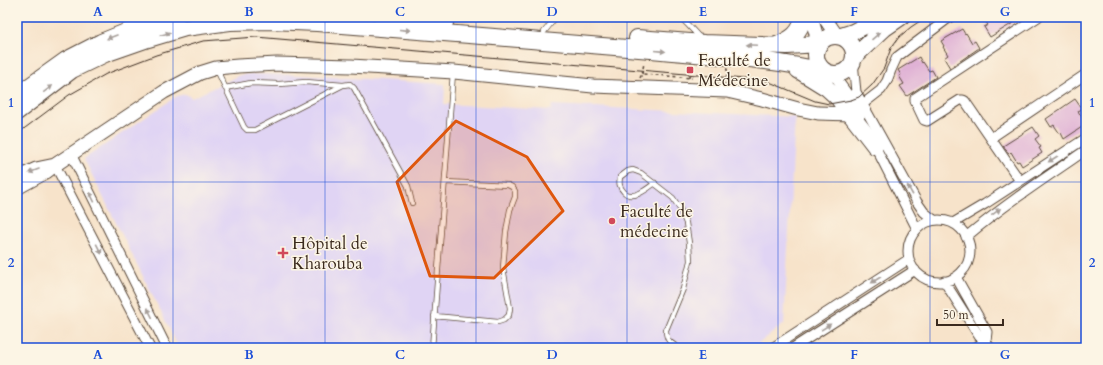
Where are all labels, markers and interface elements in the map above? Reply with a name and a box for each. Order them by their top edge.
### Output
text: A [93,3,103,21]
text: B [244,3,254,21]
text: C [395,3,405,21]
text: D [546,3,558,21]
text: E [699,3,707,21]
text: F [850,3,858,21]
text: G [1000,3,1011,21]
one-way arrow [399,27,411,34]
one-way arrow [159,31,171,37]
one-way arrow [871,31,882,40]
one-way arrow [106,35,118,41]
one-way arrow [746,41,758,48]
one-way arrow [654,48,666,55]
place label: Faculté de Médecine [698,49,771,92]
marker: Faculté de Médecine [685,65,695,75]
one-way arrow [43,85,53,93]
text: 1 [8,94,14,112]
text: 1 [1089,94,1095,112]
one-way arrow [1048,155,1058,163]
one-way arrow [28,168,40,174]
one-way arrow [906,184,913,196]
one-way arrow [89,191,95,202]
place label: Faculté de médecine [620,200,693,243]
one-way arrow [991,208,1002,216]
marker: Faculté de médecine [607,216,617,226]
place label: Hôpital de Kharouba [292,232,368,275]
one-way arrow [95,243,102,255]
marker: Hôpital de Kharouba [277,247,289,259]
text: 2 [8,254,15,272]
text: 2 [1089,254,1096,272]
one-way arrow [871,276,881,284]
scale bar [937,301,1003,327]
one-way arrow [147,307,153,319]
text: 50 m [943,307,970,323]
one-way arrow [820,323,831,330]
text: A [93,346,103,364]
text: B [244,346,254,364]
text: C [395,346,405,364]
text: D [546,346,558,364]
text: E [699,346,707,364]
text: F [850,346,858,364]
text: G [1000,346,1011,364]

